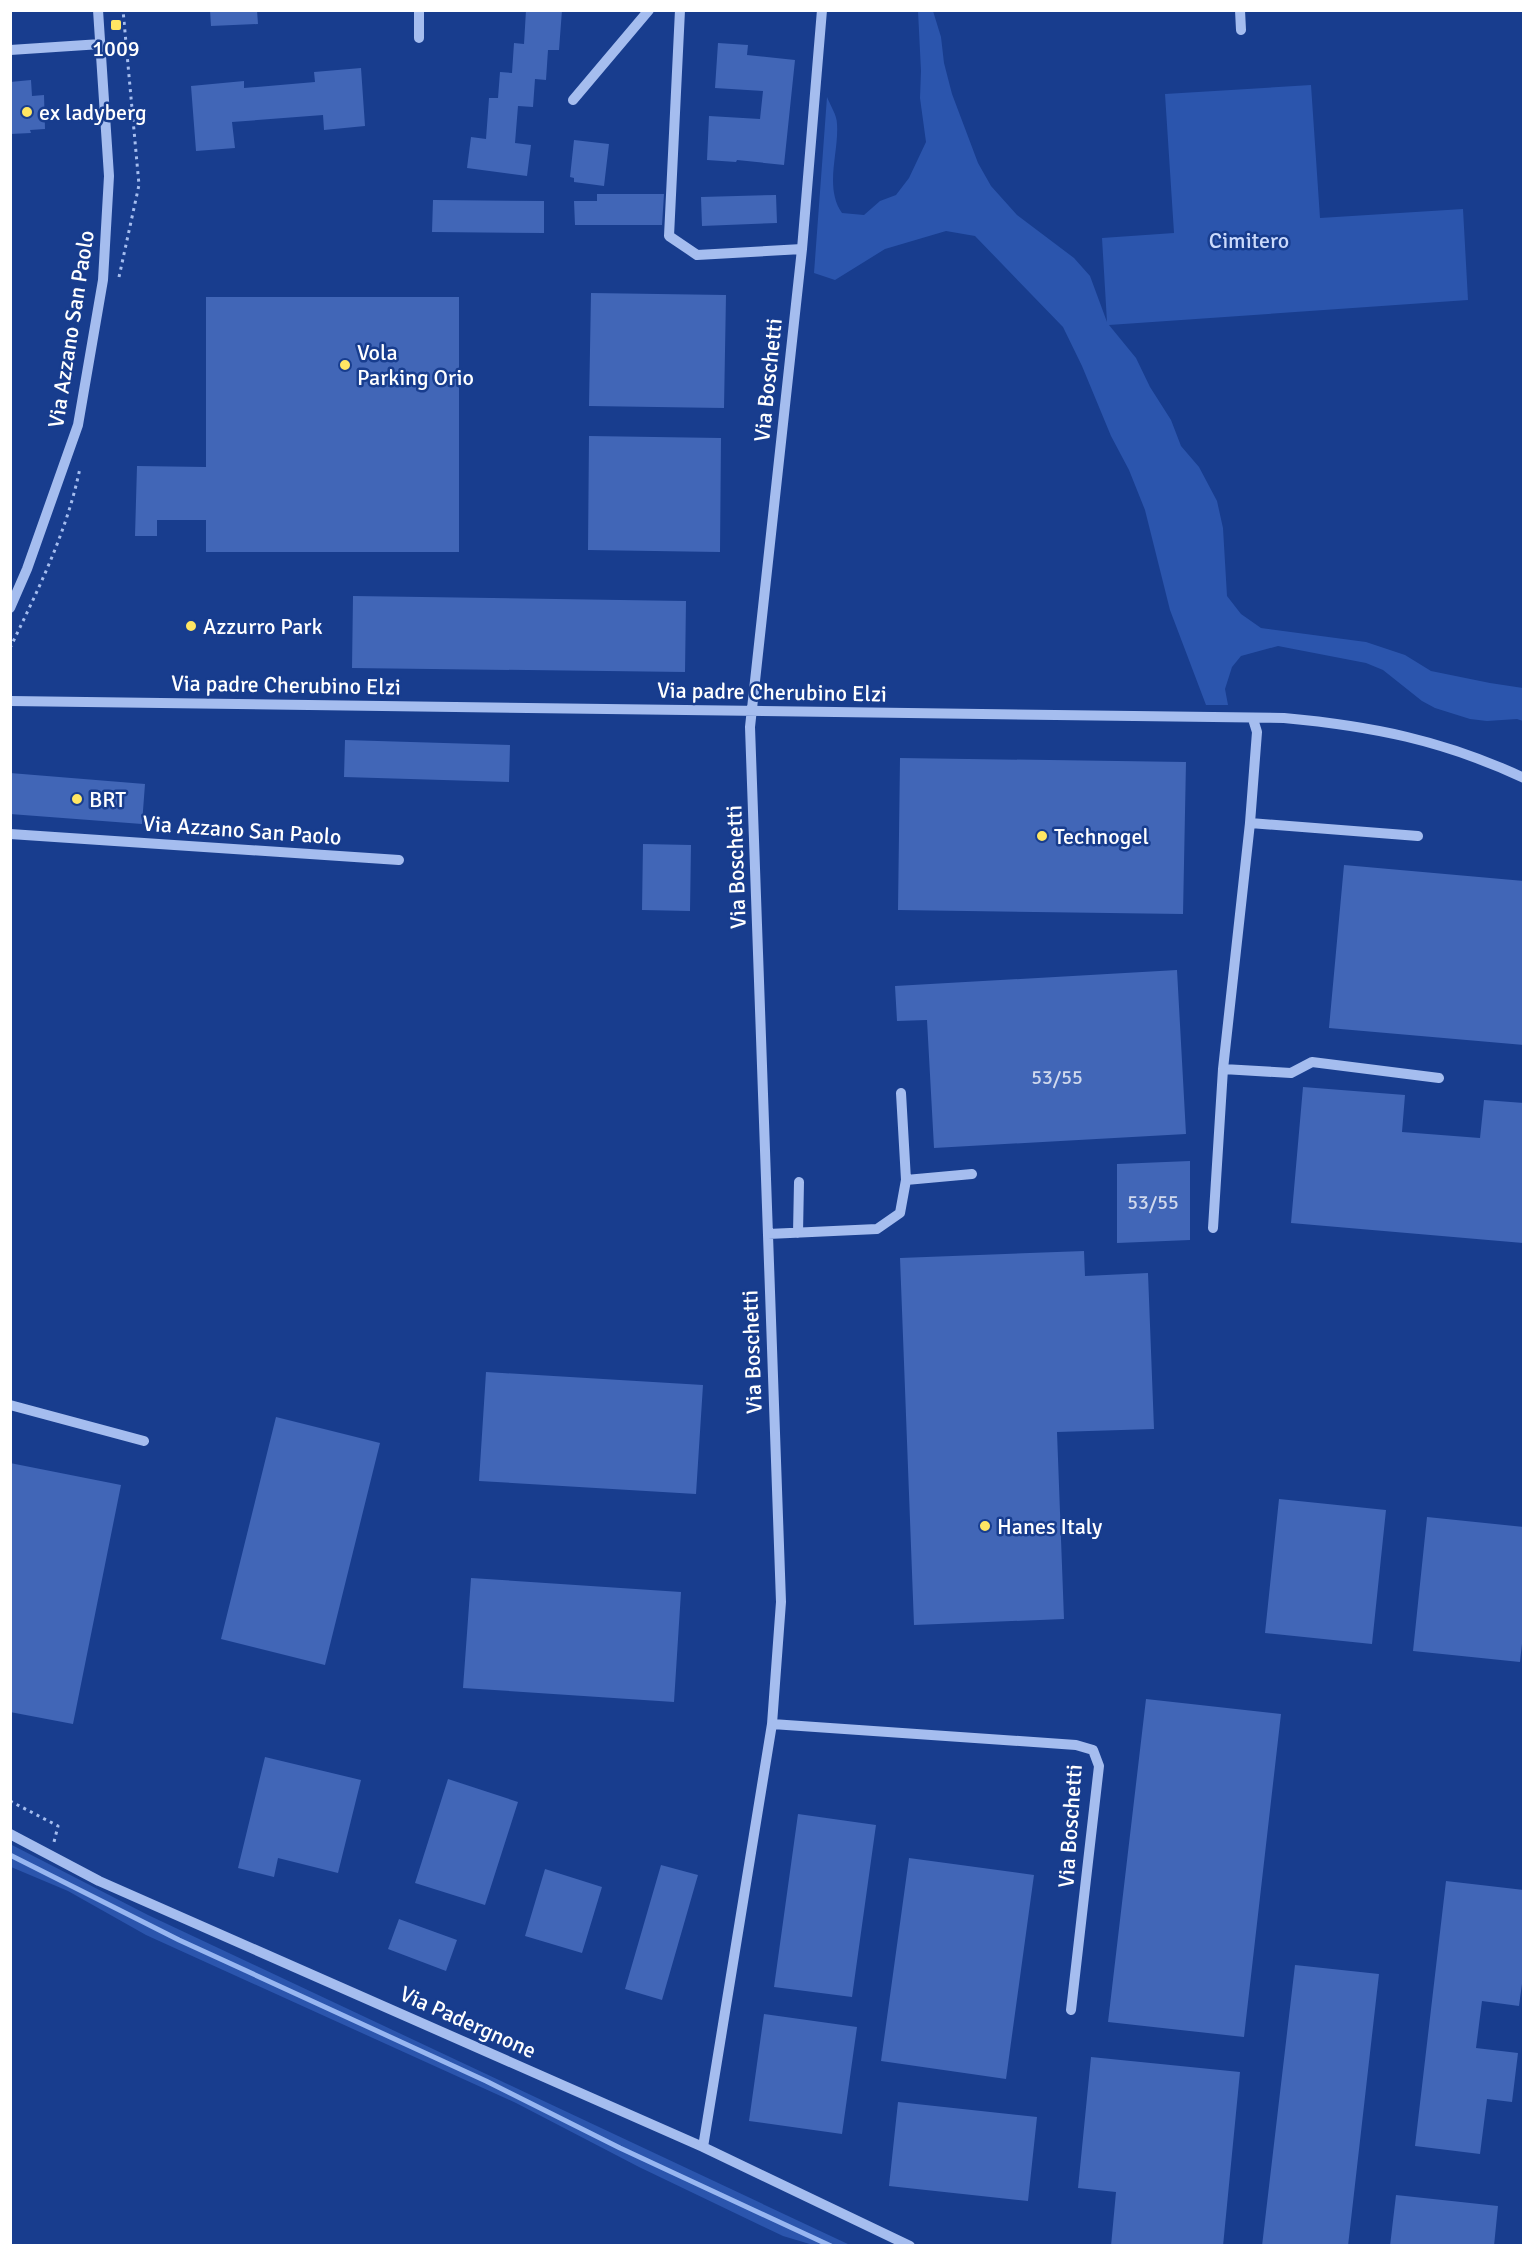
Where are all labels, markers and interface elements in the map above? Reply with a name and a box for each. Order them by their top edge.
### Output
marker: 1009 [109,18,123,32]
place label: 1009 [92,35,140,62]
place label: ex ladyberg [39,99,147,126]
marker: ex ladyberg [20,105,34,119]
park label: Cimitero [1209,227,1289,254]
street label: Via Azzano San Paolo [42,228,100,430]
street label: Via Boschetti [748,317,788,443]
place label: Vola Parking Orio [357,339,474,391]
marker: Vola Parking Orio [338,358,352,372]
place label: Azzurro Park [203,613,322,640]
marker: Azzurro Park [184,619,198,633]
street label: Via padre Cherubino Elzi [171,669,401,701]
street label: Via padre Cherubino Elzi [657,676,887,708]
place label: BRT [89,786,126,813]
marker: BRT [70,792,84,806]
street label: Via Boschetti [720,805,752,929]
street label: Via Azzano San Paolo [142,810,342,850]
place label: Technogel [1054,823,1149,850]
marker: Technogel [1035,829,1049,843]
house number: 53/55 [1031,1065,1083,1090]
house number: 53/55 [1127,1190,1179,1215]
street label: Via Boschetti [736,1290,768,1414]
place label: Hanes Italy [997,1513,1103,1540]
marker: Hanes Italy [978,1519,992,1533]
street label: Via Boschetti [1052,1763,1088,1889]
street label: Via Padergnone [396,1980,540,2064]

